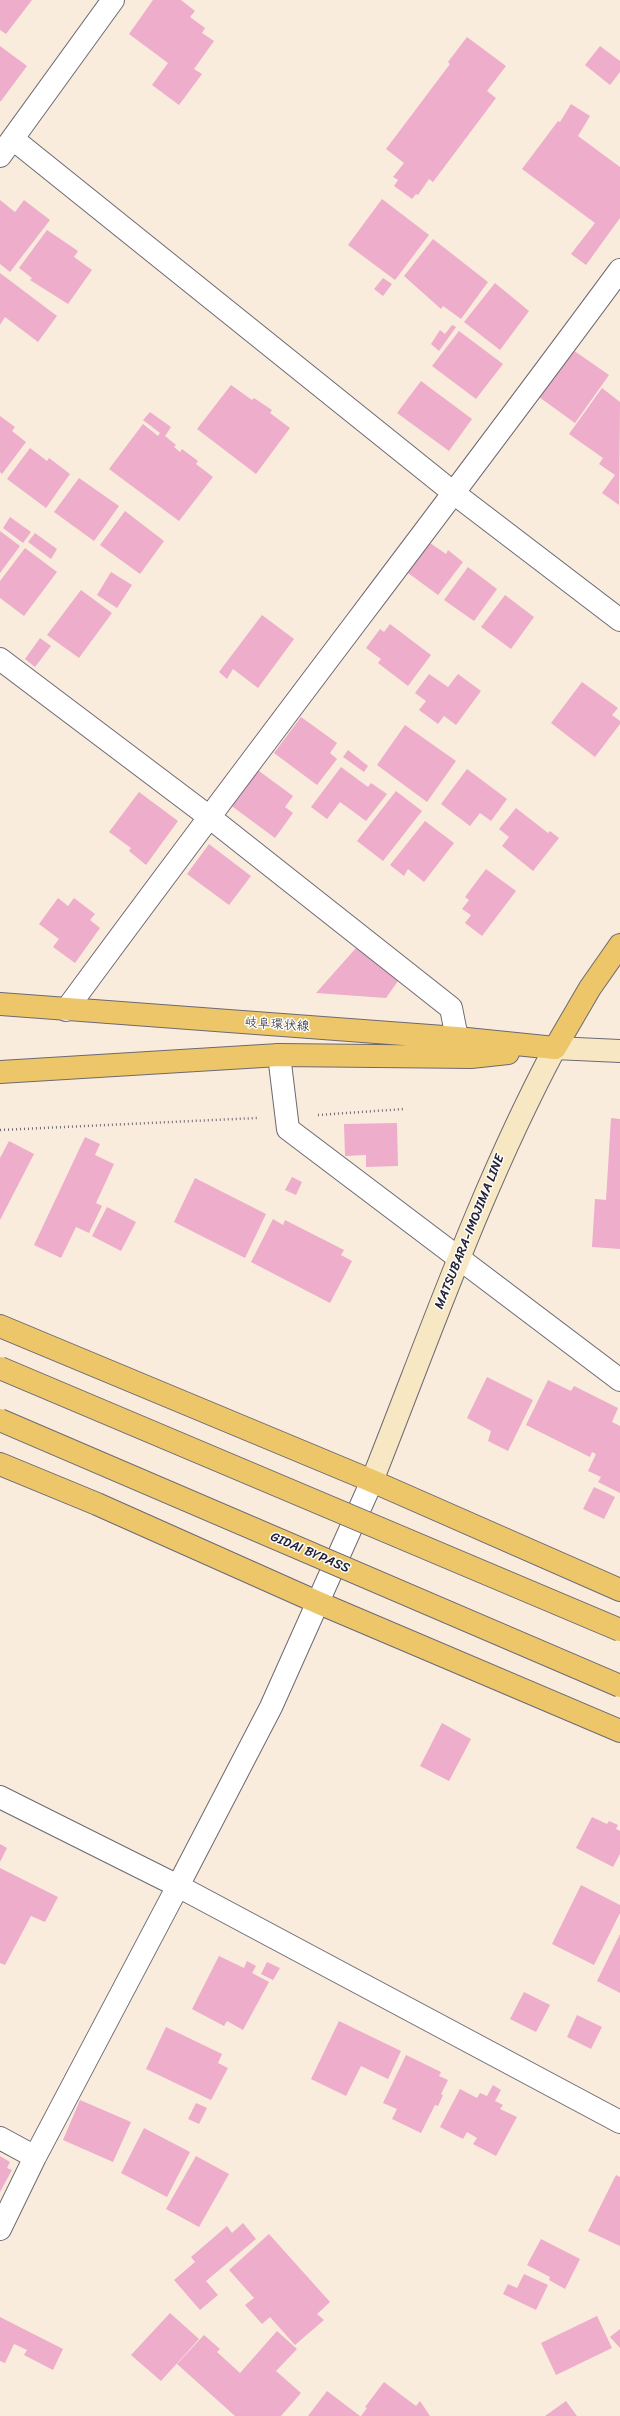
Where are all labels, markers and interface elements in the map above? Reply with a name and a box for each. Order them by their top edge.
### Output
street label: 岐阜環状線 [244,1015,310,1035]
street label: MATSUBARA-IMOJIMA LINE [432,1152,508,1312]
street label: GIDAI BYPASS [268,1529,352,1577]

